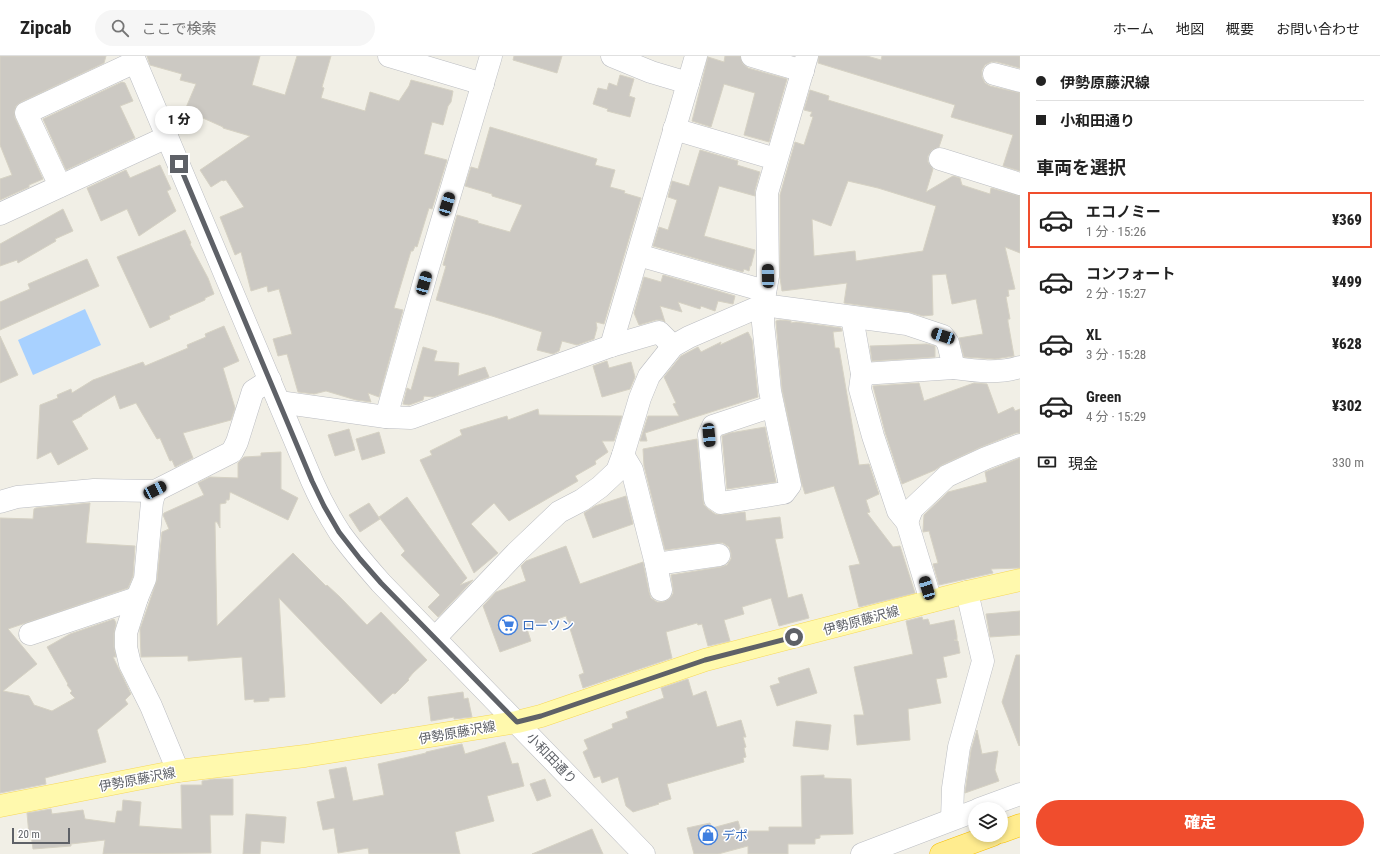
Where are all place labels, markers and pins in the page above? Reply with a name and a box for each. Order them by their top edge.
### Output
supermarket icon: ローソン [497,614,519,636]
place label: ローソン [522,618,574,633]
shop icon: デポ [697,824,719,846]
place label: デポ [722,828,748,843]

